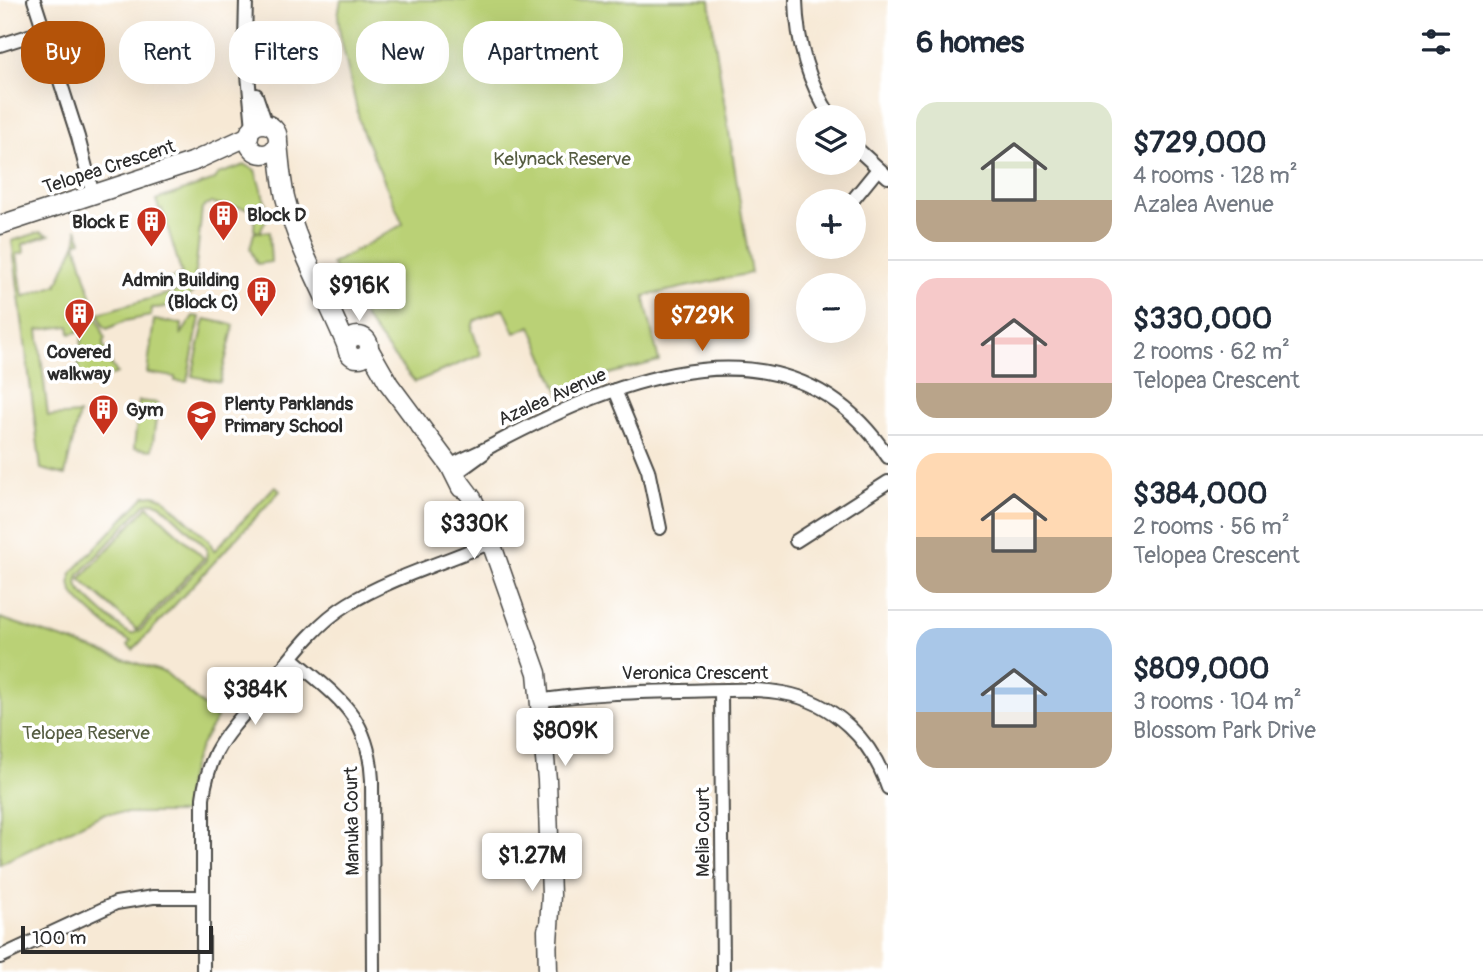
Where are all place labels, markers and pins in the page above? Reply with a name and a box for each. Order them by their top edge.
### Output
building icon: Block D [207,198,241,242]
place label: Block D [247,203,306,227]
building icon: Block E [135,205,169,249]
place label: Block E [72,210,129,234]
pin: $916K [310,264,408,323]
place label: Admin Building (Block C) [121,268,239,314]
building icon: Admin Building (Block C) [245,274,279,318]
pin: $729K [653,294,751,353]
building icon: Covered walkway [62,296,96,340]
place label: Covered walkway [47,340,112,386]
place label: Plenty Parklands Primary School [224,392,354,438]
building icon: Gym [86,393,120,437]
place label: Gym [126,398,164,422]
school or university icon: Plenty Parklands Primary School [184,398,218,442]
pin: $330K [425,502,523,561]
pin: $384K [206,668,304,727]
pin: $809K [516,708,614,768]
pin: $1.27M [475,834,589,893]

